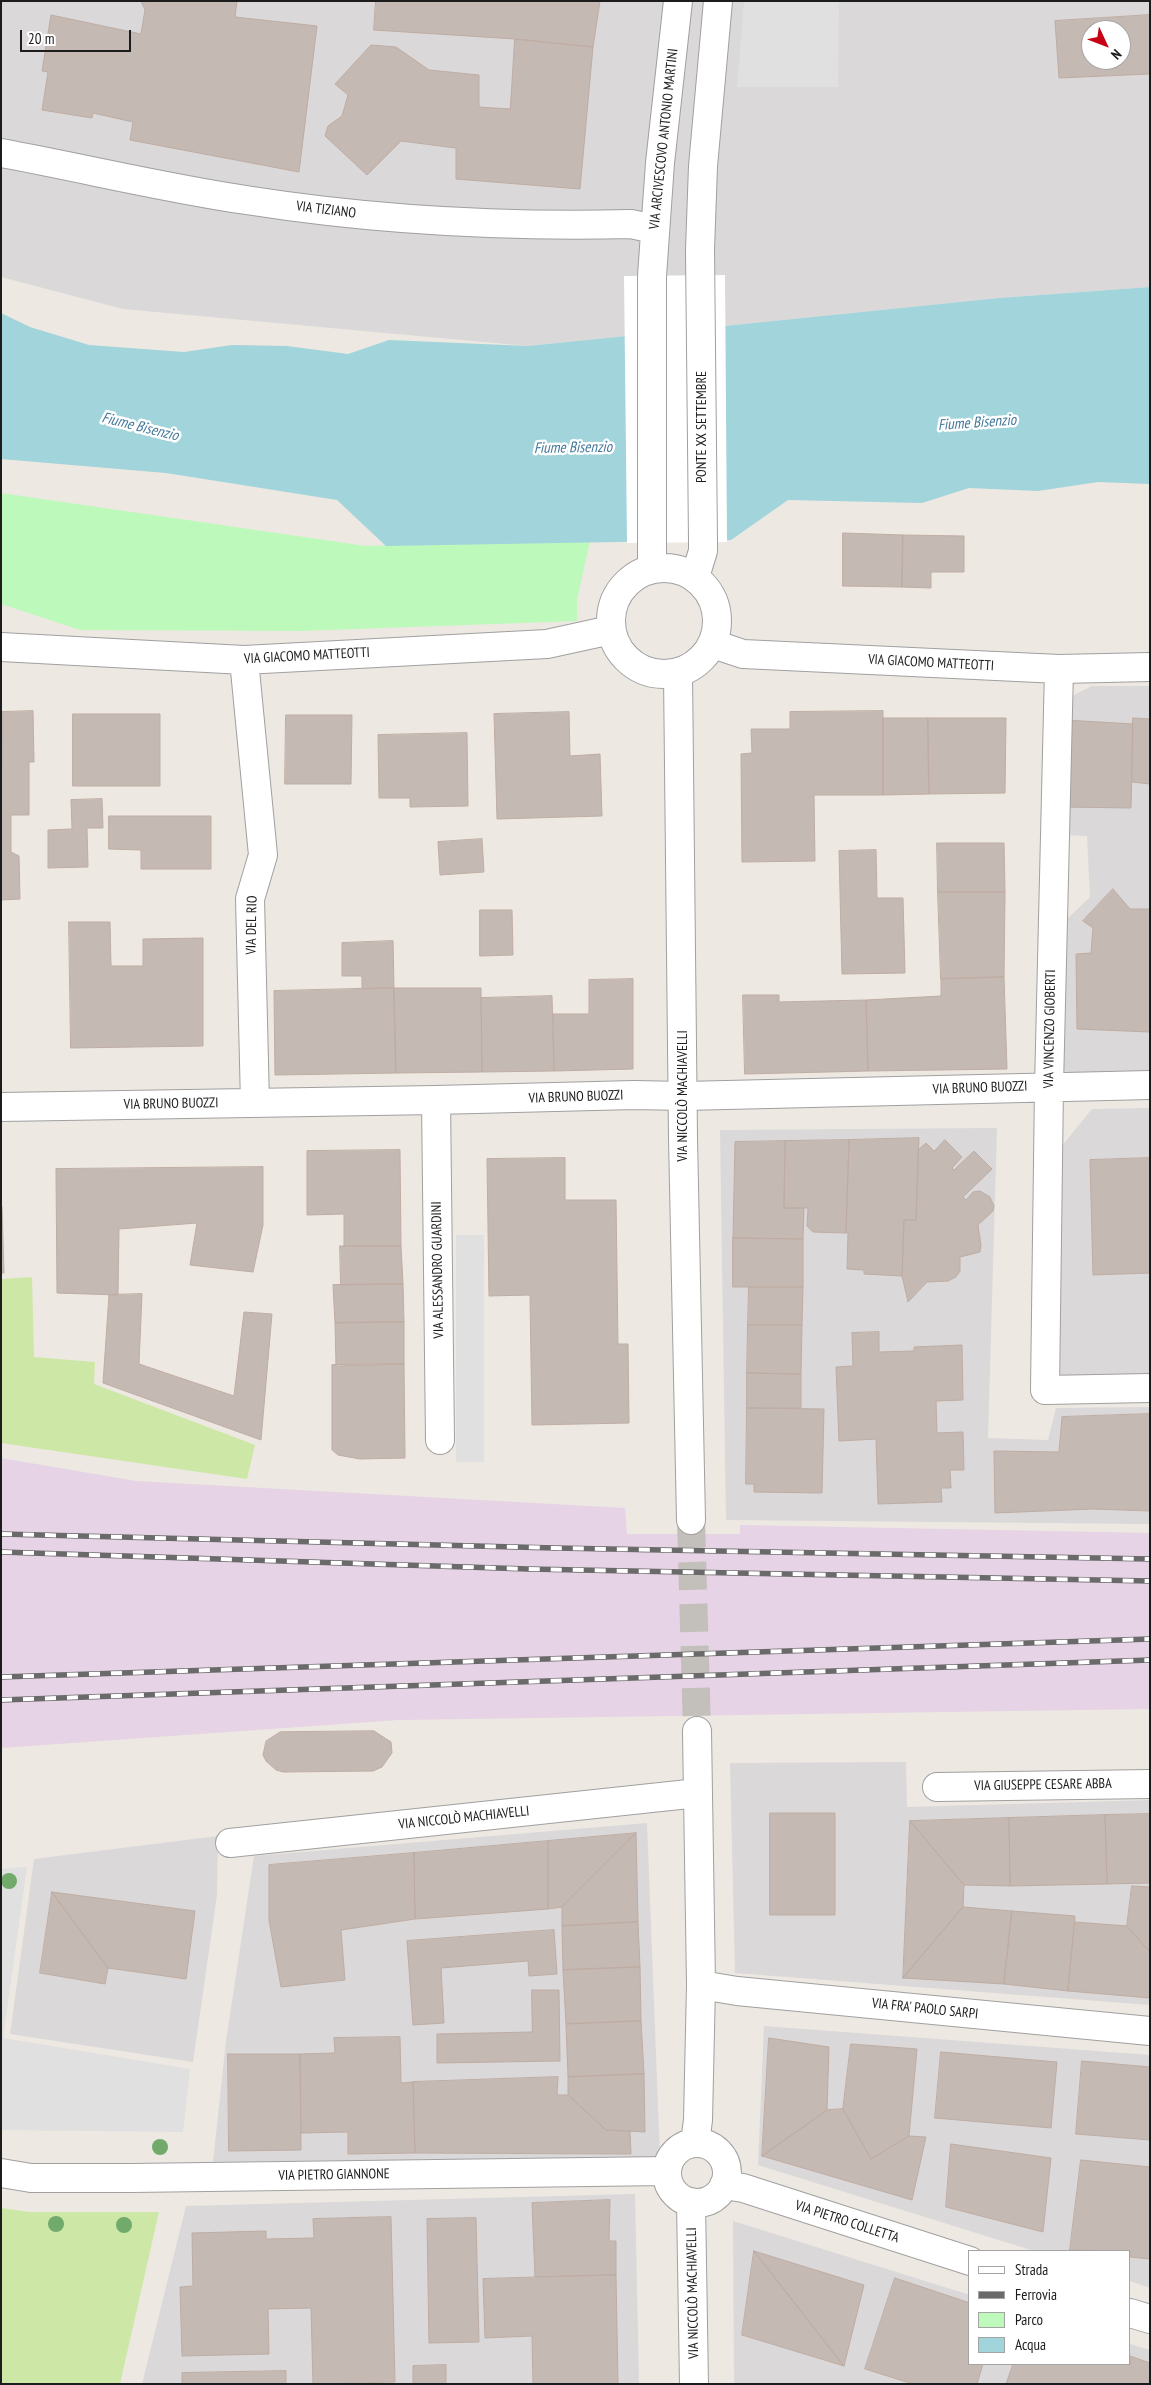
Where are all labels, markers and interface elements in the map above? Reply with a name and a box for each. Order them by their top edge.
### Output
scale bar [22,20,134,52]
north arrow [1081,20,1131,70]
text: 20 m [28,29,54,48]
text: N [1107,46,1125,63]
street label: VIA ARCIVESCOVO ANTONIO MARTINI [646,48,682,230]
street label: VIA TIZIANO [295,198,357,222]
street label: PONTE XX SETTEMBRE [694,371,710,483]
water label: Fiume Bisenzio [100,409,180,445]
water label: Fiume Bisenzio [937,411,1017,435]
water label: Fiume Bisenzio [534,438,612,458]
street label: VIA GIACOMO MATTEOTTI [244,644,370,668]
street label: VIA GIACOMO MATTEOTTI [868,651,994,675]
street label: VIA DEL RIO [243,895,261,955]
street label: VIA VINCENZO GIOBERTI [1041,969,1059,1089]
street label: VIA NICCOLÒ MACHIAVELLI [675,1030,691,1162]
street label: VIA BRUNO BUOZZI [932,1078,1028,1098]
street label: VIA BRUNO BUOZZI [528,1087,624,1107]
street label: VIA BRUNO BUOZZI [123,1095,219,1113]
street label: VIA ALESSANDRO GUARDINI [428,1201,448,1339]
street label: VIA GIUSEPPE CESARE ABBA [974,1775,1112,1795]
street label: VIA NICCOLÒ MACHIAVELLI [398,1803,530,1833]
street label: VIA FRA' PAOLO SARPI [871,1995,979,2023]
street label: VIA PIETRO GIANNONE [278,2166,390,2184]
street label: VIA PIETRO COLLETTA [793,2197,901,2247]
street label: VIA NICCOLÒ MACHIAVELLI [683,2227,703,2359]
legend [968,2250,1131,2365]
text: Strada [1015,2260,1048,2279]
text: Ferrovia [1015,2285,1057,2304]
text: Parco [1015,2310,1043,2329]
text: Acqua [1015,2335,1046,2354]

